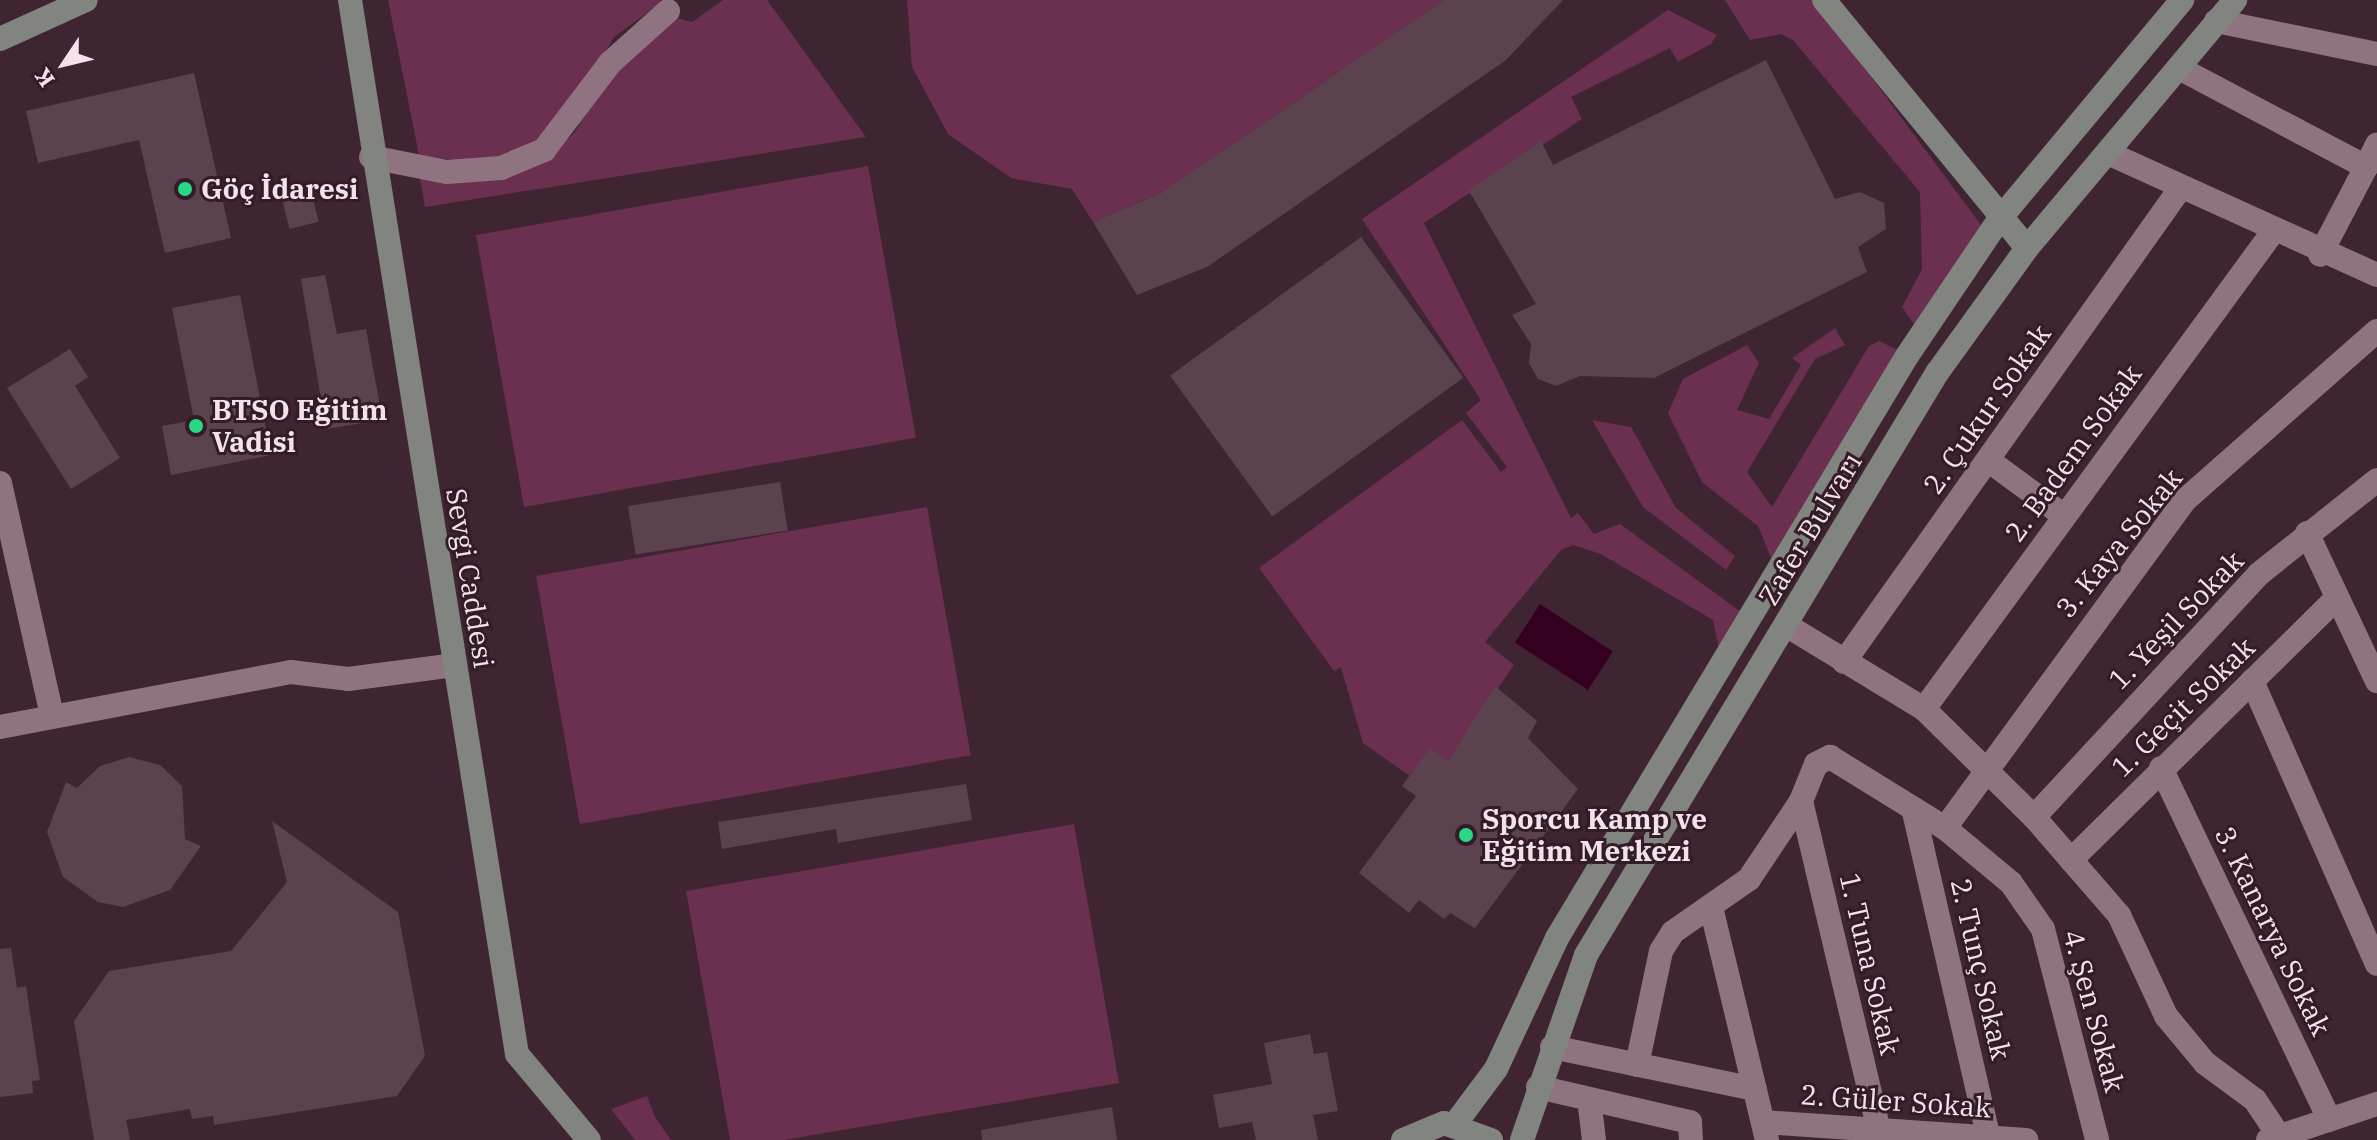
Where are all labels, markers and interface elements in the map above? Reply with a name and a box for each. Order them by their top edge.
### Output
north arrow [24,24,104,104]
text: K [27,63,61,93]
place label: Göç İdaresi [201,172,358,206]
marker: Göç İdaresi [176,180,194,198]
street label: 2. Çukur Sokak [1916,318,2058,500]
street label: 2. Badem Sokak [1998,358,2148,548]
place label: BTSO Eğitim Vadisi [212,393,387,459]
marker: BTSO Eğitim Vadisi [187,417,205,435]
street label: Zafer Bulvarı [1751,447,1869,611]
street label: 3. Kaya Sokak [2049,462,2189,624]
street label: Sevgi Caddesi [439,486,501,670]
street label: 1. Yeşil Sokak [2102,544,2250,696]
street label: 1. Geçit Sokak [2104,630,2262,784]
place label: Sporcu Kamp ve Eğitim Merkezi [1482,802,1707,868]
street label: 3. Kanarya Sokak [2208,821,2338,1041]
marker: Sporcu Kamp ve Eğitim Merkezi [1457,826,1475,844]
street label: 1. Tuna Sokak [1833,870,1907,1058]
street label: 2. Tunç Sokak [1944,875,2018,1063]
street label: 4. Şen Sokak [2056,926,2132,1096]
street label: 2. Güler Sokak [1800,1078,1992,1124]

